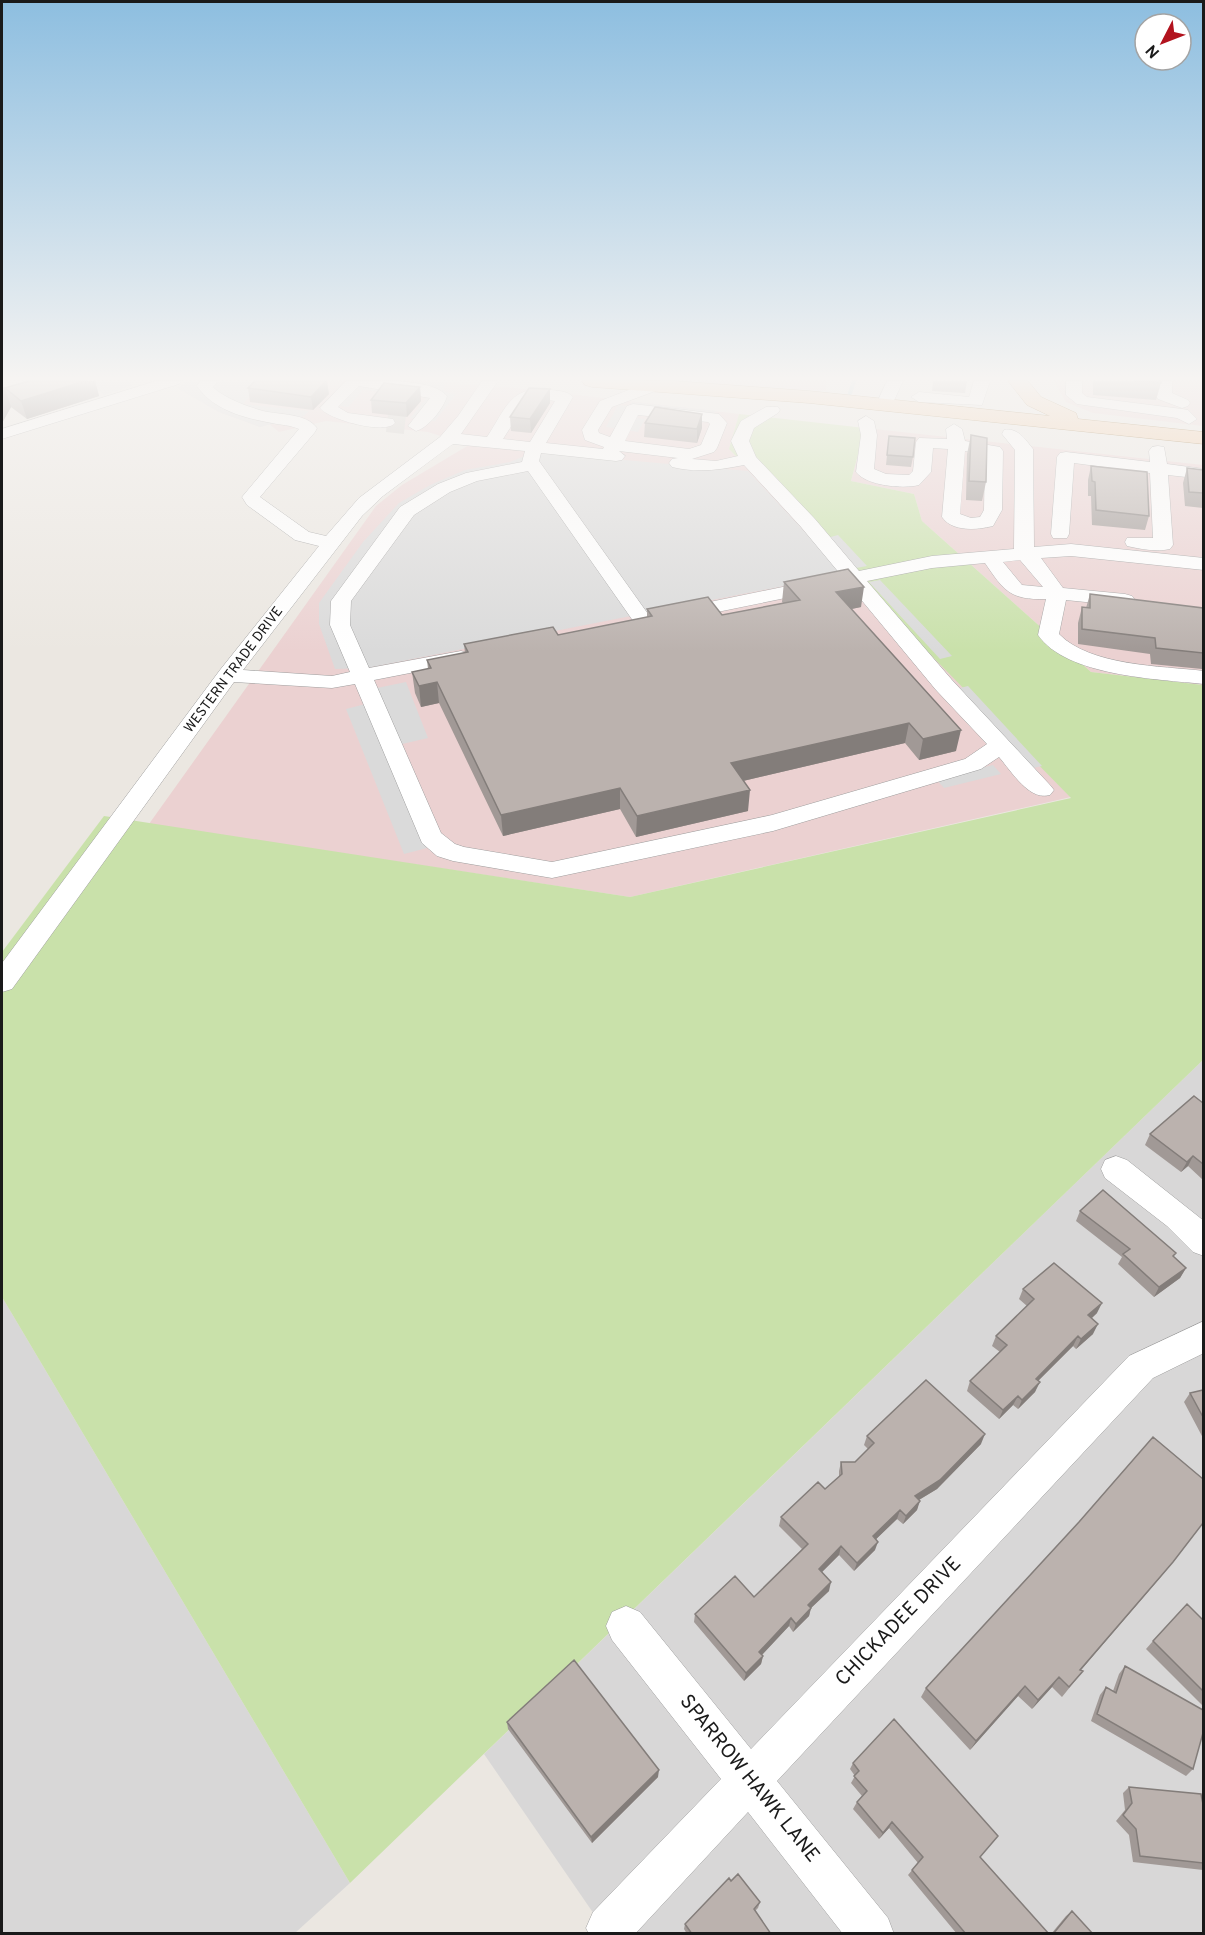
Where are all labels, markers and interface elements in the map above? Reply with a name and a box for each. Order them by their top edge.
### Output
north arrow [1133,12,1193,72]
text: N [1142,40,1165,62]
street label: WESTERN TRADE DRIVE [181,603,287,737]
street label: CHICKADEE DRIVE [830,1552,968,1692]
street label: SPARROW HAWK LANE [673,1690,825,1868]

